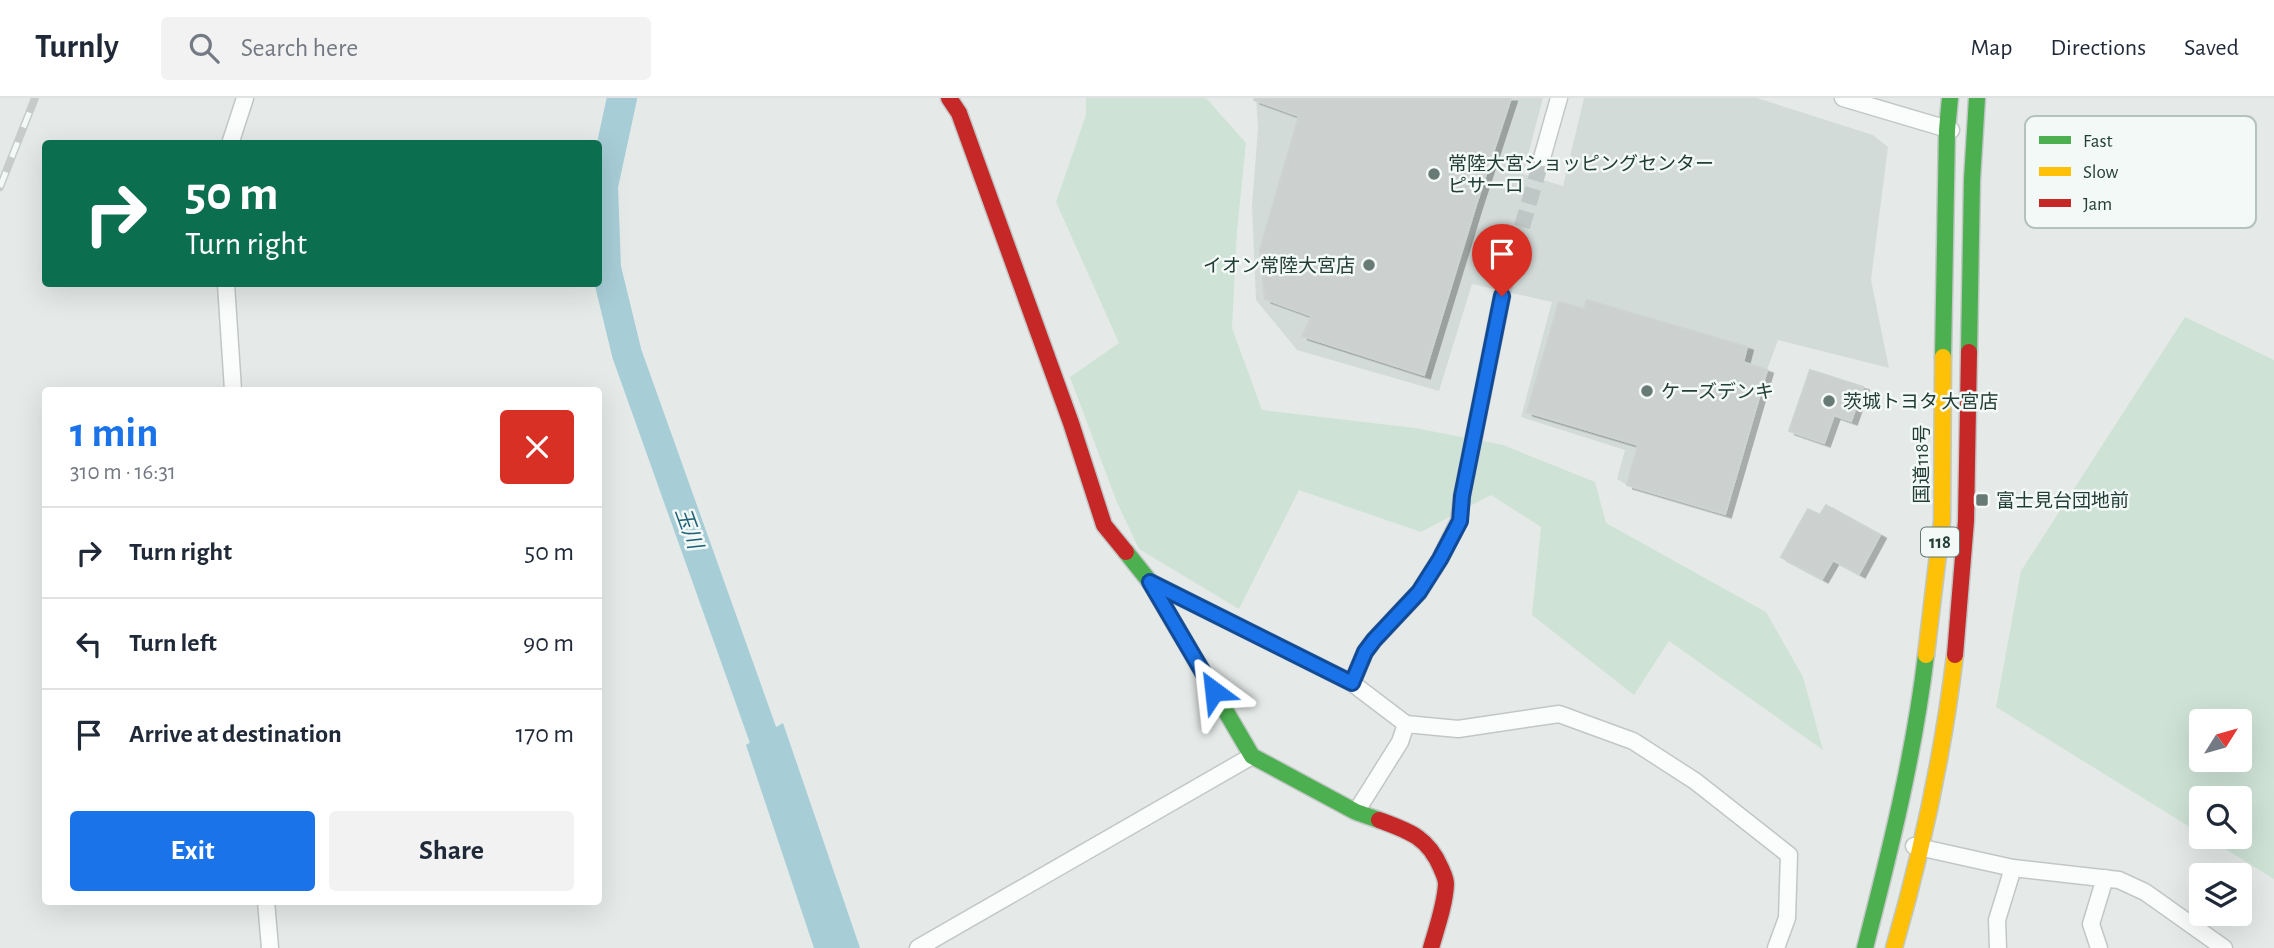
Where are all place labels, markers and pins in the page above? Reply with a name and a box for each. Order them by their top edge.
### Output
place label: 常陸大宮ショッピングセンター ピサーロ [1448,154,1714,196]
marker: 常陸大宮ショッピングセンター ピサーロ [1426,166,1442,182]
pin [1472,224,1532,296]
place label: イオン常陸大宮店 [1203,255,1355,276]
marker: イオン常陸大宮店 [1361,257,1377,273]
place label: ケーズデンキ [1661,381,1774,402]
marker: ケーズデンキ [1639,383,1655,399]
place label: 茨城トヨタ 大宮店 [1843,391,1998,412]
marker: 茨城トヨタ 大宮店 [1821,393,1837,409]
place label: 富士見台団地前 [1996,490,2129,511]
marker: 富士見台団地前 [1974,492,1990,508]

